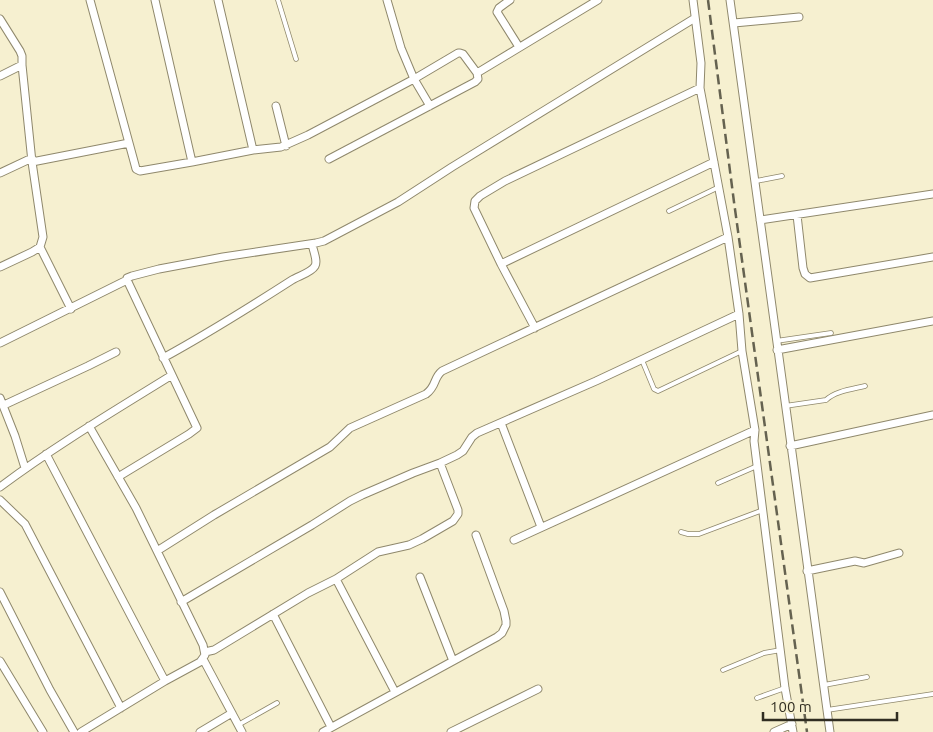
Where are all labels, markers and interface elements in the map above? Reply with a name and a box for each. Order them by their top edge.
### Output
scale bar [763,690,897,722]
text: 100 m [770,698,812,715]

